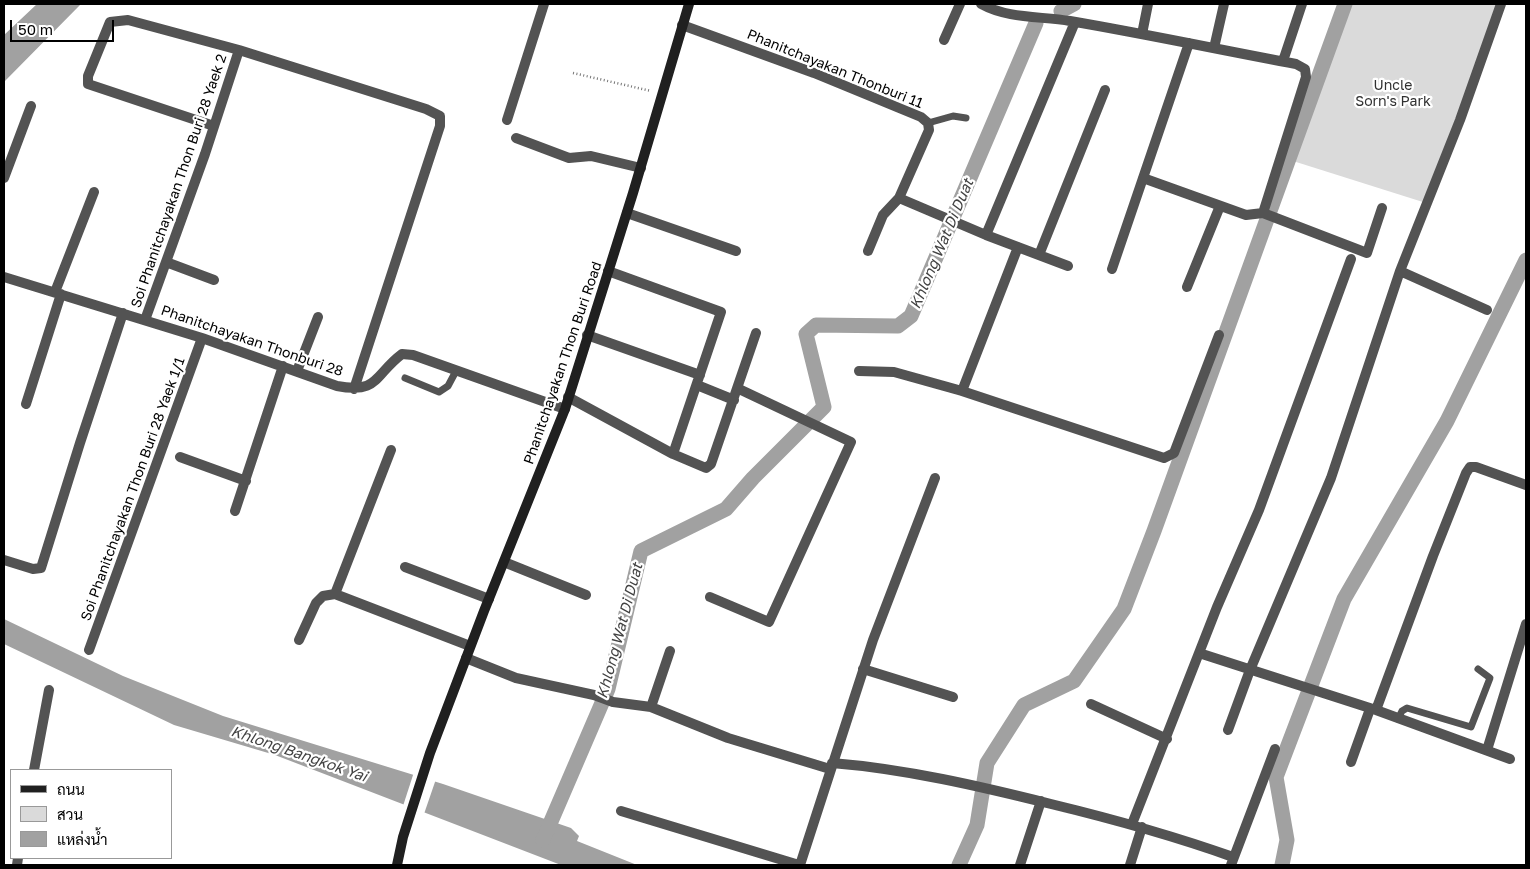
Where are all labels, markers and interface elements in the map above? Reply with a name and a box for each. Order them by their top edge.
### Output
scale bar [12,10,116,42]
text: 50 m [18,20,53,38]
street label: Phanitchayakan Thonburi 11 [745,26,925,112]
street label: Soi Phanitchayakan Thon Buri 28 Yaek 2 [128,52,230,310]
park label: Uncle Sorn's Park [1355,78,1431,110]
water label: Khlong Wat Di Duat [906,176,978,312]
street label: Phanitchayakan Thon Buri Road [520,259,606,467]
street label: Phanitchayakan Thonburi 28 [159,302,345,380]
street label: Soi Phanitchayakan Thon Buri 28 Yaek 1/1 [77,355,189,623]
water label: Khlong Wat Di Duat [593,561,647,701]
water label: Khlong Bangkok Yai [229,722,369,786]
legend [10,769,172,859]
text: ถนน [57,780,85,798]
text: สวน [57,805,83,823]
text: แหล่งน้ำ [57,830,108,848]

